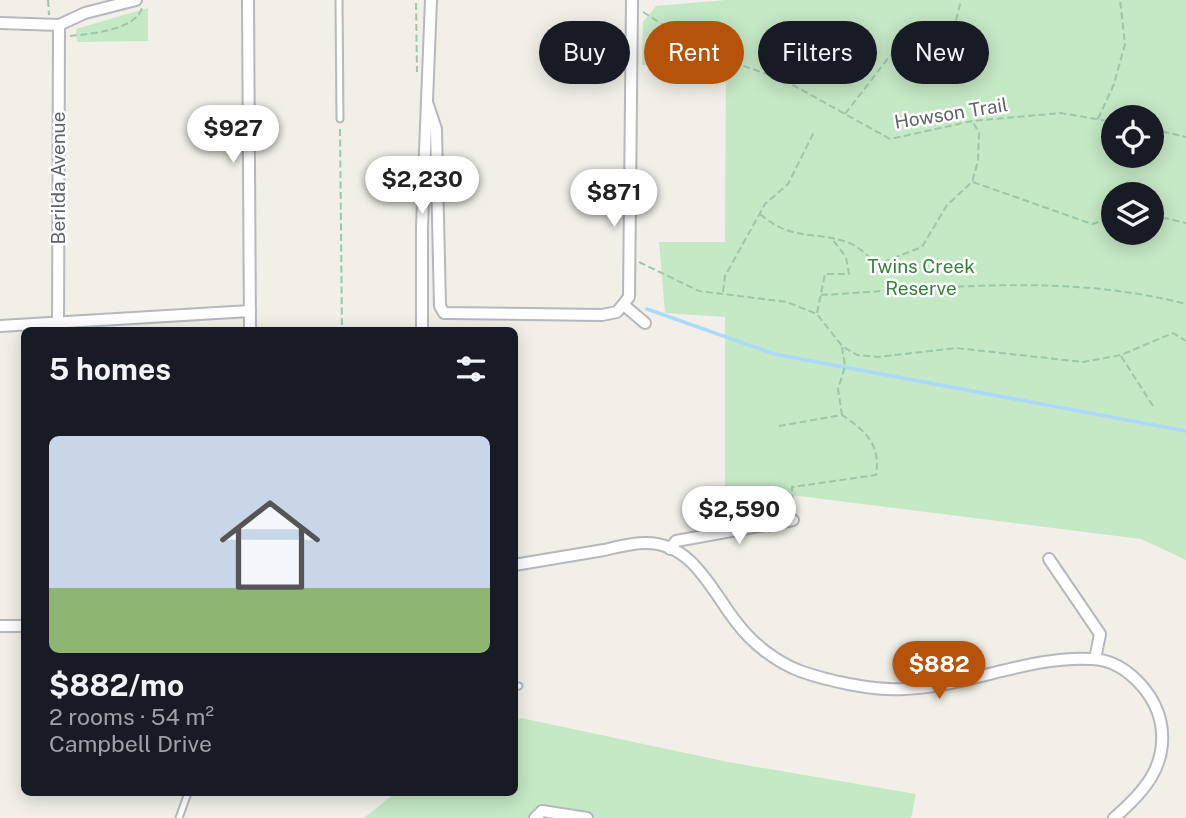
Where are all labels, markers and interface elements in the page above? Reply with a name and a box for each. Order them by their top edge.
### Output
chip: Buy [539,21,630,84]
chip: Rent [644,21,744,84]
chip: Filters [758,21,877,84]
chip: New [891,21,989,84]
street label: Howson Trail [893,93,1009,133]
map controls [1101,105,1164,245]
button: locate [1101,105,1164,168]
pin: $927 [192,106,274,165]
street label: Berilda Avenue [47,112,69,244]
text: $927 [203,114,263,141]
pin: $2,230 [365,156,479,216]
text: $2,230 [381,165,463,192]
pin: $871 [573,170,655,229]
text: $871 [586,178,642,205]
button: layers [1101,182,1164,245]
park label: Twins Creek Reserve [867,255,975,299]
icon: filters [452,350,490,388]
text: 5 homes [49,351,171,387]
icon: home [207,482,333,608]
pin: $2,590 [682,486,796,546]
text: $2,590 [698,495,780,522]
pin: $882 [898,642,980,701]
text: $882 [908,650,970,677]
text: $882/mo [49,667,184,703]
text: 2 rooms · 54 m² [49,703,214,730]
text: Campbell Drive [49,730,212,757]

